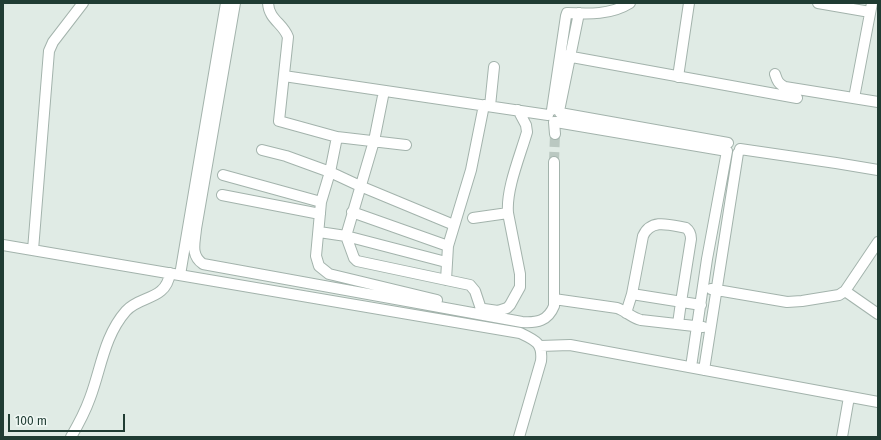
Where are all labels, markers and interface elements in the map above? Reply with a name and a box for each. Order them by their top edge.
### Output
scale bar [10,406,127,432]
text: 100 m [15,414,47,428]

